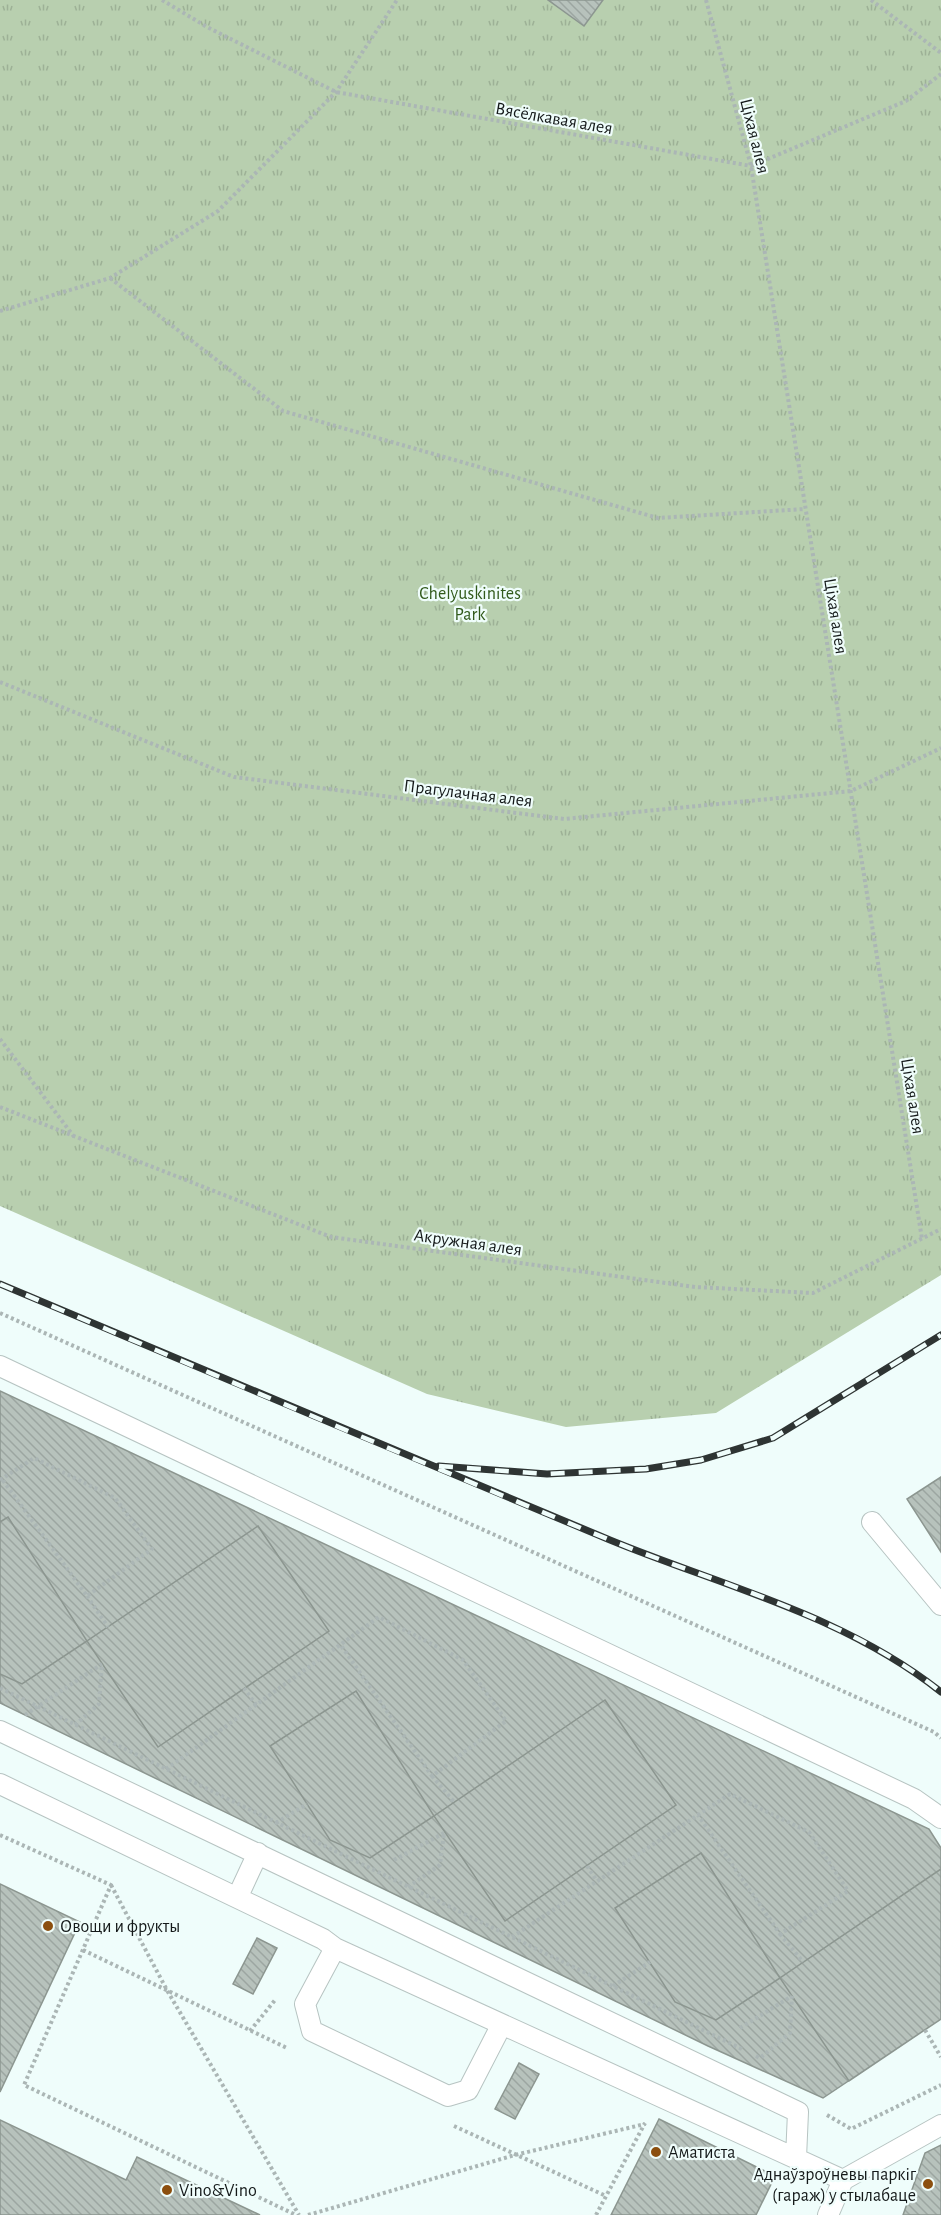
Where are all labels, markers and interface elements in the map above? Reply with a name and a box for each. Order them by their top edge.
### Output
street label: Ціхая алея [736,97,772,176]
street label: Вясёлкавая алея [494,100,614,138]
street label: Ціхая алея [820,577,850,656]
park label: Chelyuskinites Park [419,585,521,624]
street label: Прагулачная алея [402,777,533,811]
street label: Ціхая алея [897,1057,927,1136]
street label: Акружная алея [413,1226,523,1259]
place label: Овощи и фрукты [60,1918,180,1936]
marker: Овощи и фрукты [41,1919,55,1933]
place label: Аматиста [668,2144,735,2162]
marker: Аматиста [649,2145,663,2159]
place label: Аднаўзроўневы паркіг (гараж) у стылабаце [753,2166,917,2205]
marker: Аднаўзроўневы паркіг (гараж) у стылабаце [921,2177,935,2191]
place label: Vino&Vino [179,2182,257,2200]
marker: Vino&Vino [160,2183,174,2197]

